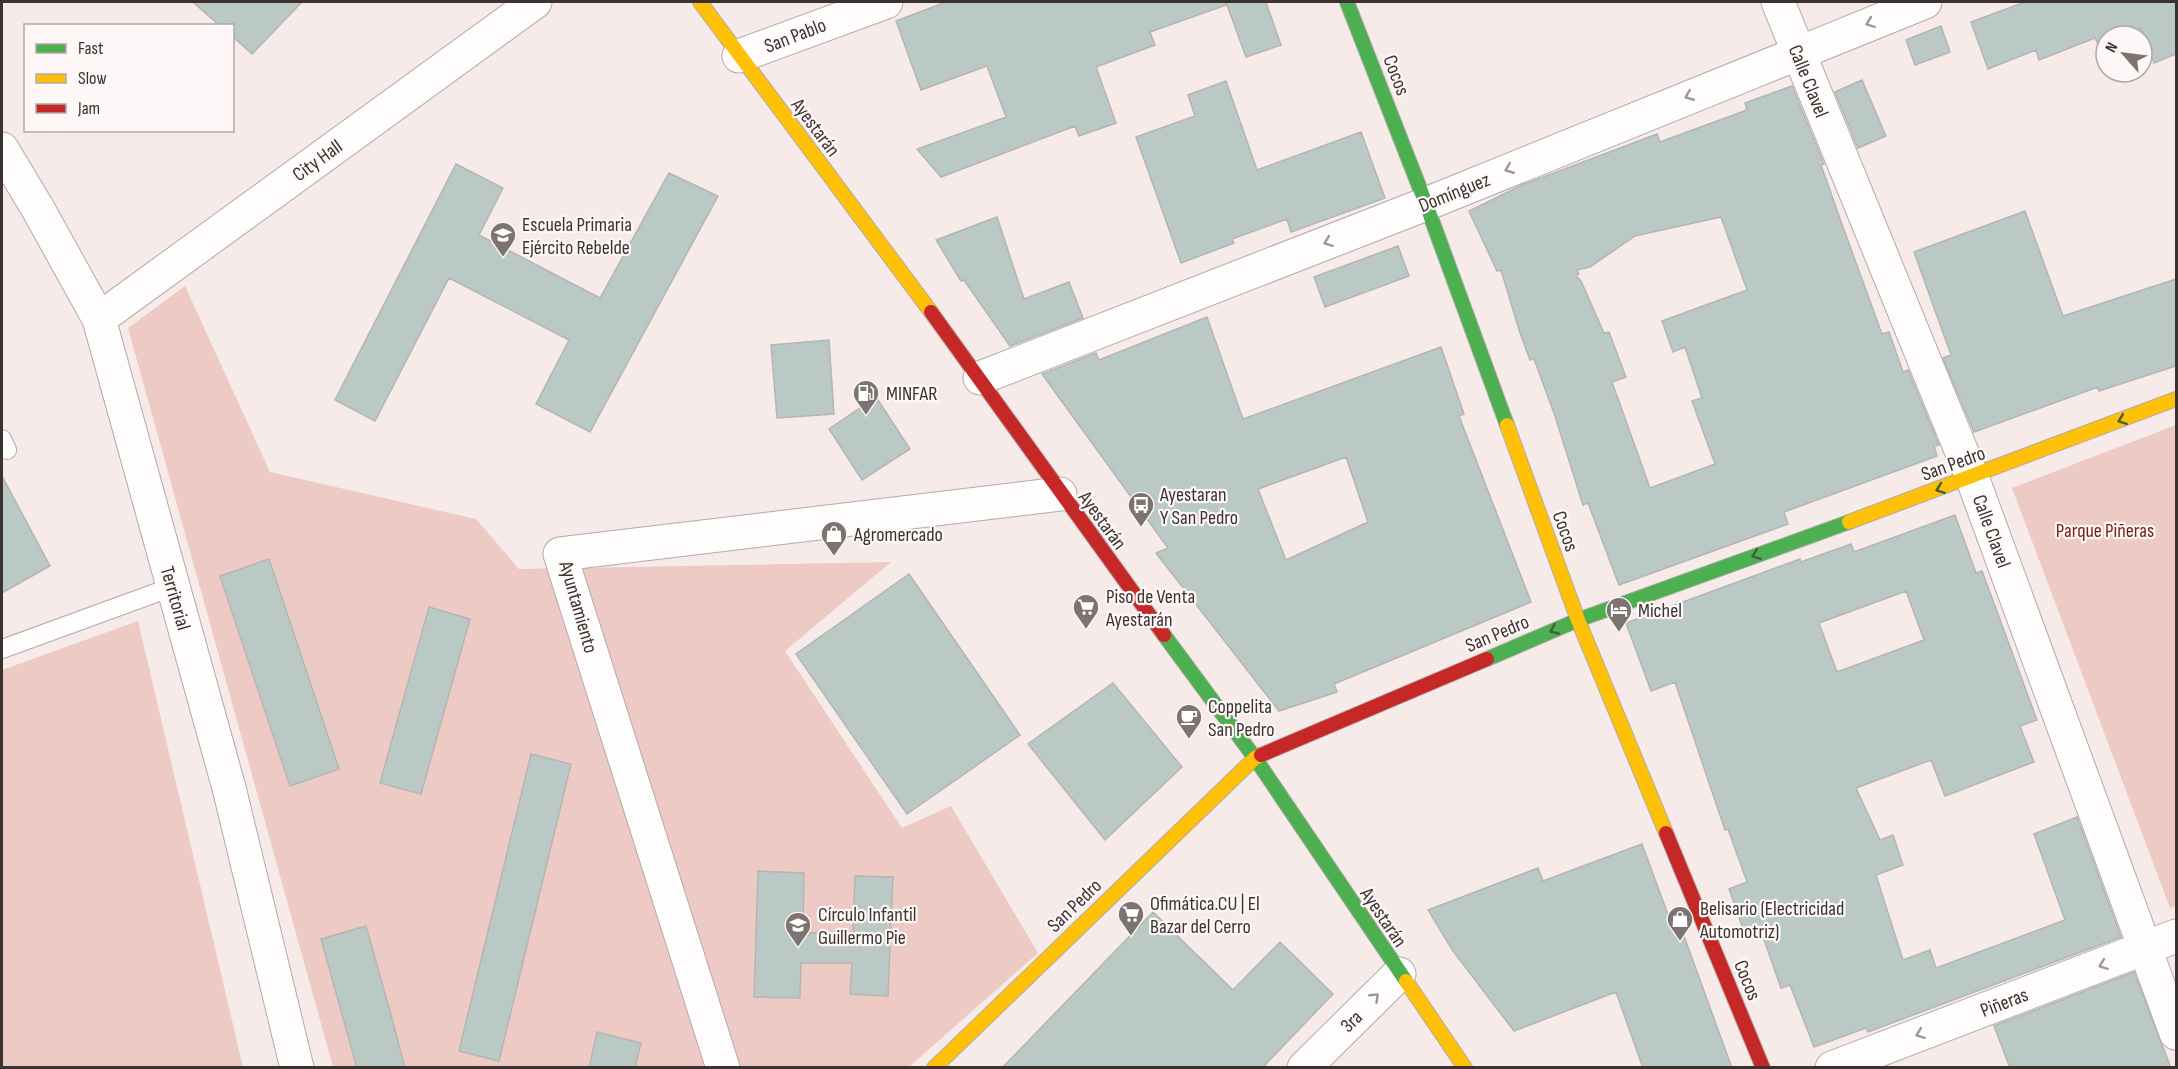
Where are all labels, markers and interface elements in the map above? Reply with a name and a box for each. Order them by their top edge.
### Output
street label: San Pablo [761,13,830,59]
one-way arrow [1865,16,1876,28]
legend [24,24,234,132]
north arrow [2094,24,2154,84]
text: Fast [78,38,104,59]
text: N [2102,39,2122,56]
street label: Calle Clavel [1783,42,1833,121]
street label: Cocos [1377,52,1415,99]
text: Slow [78,68,107,89]
one-way arrow [1685,89,1696,101]
street label: Ayestarán [785,93,845,161]
text: Jam [77,98,100,119]
street label: City Hall [288,135,347,187]
one-way arrow [1504,162,1515,175]
street label: Domínguez [1415,168,1494,218]
place label: Escuela Primaria Ejército Rebelde [522,213,632,260]
school or university icon: Escuela Primaria Ejército Rebelde [488,220,518,258]
one-way arrow [1323,235,1334,247]
fuel station icon: MINFAR [851,378,881,416]
place label: MINFAR [886,382,937,406]
one-way arrow [2117,412,2128,425]
street label: San Pedro [1918,441,1989,487]
one-way arrow [1935,482,1946,495]
place label: Ayestaran Y San Pedro [1159,483,1238,530]
street label: Ayestarán [1072,486,1131,555]
bus stop icon: Ayestaran Y San Pedro [1126,490,1156,528]
street label: Calle Clavel [1967,492,2015,571]
street label: Cocos [1547,508,1583,555]
shop icon: Agromercado [819,519,849,557]
park label: Parque Piñeras [2056,519,2154,543]
place label: Agromercado [853,523,943,547]
one-way arrow [1751,548,1762,561]
street label: Ayuntamiento [553,558,603,656]
street label: Territorial [155,564,196,633]
place label: Piso de Venta Ayestarán [1105,585,1195,632]
supermarket icon: Piso de Venta Ayestarán [1071,592,1101,630]
hotel icon: Michel [1604,595,1634,633]
place label: Michel [1638,599,1682,623]
street label: San Pedro [1462,610,1533,658]
one-way arrow [1549,623,1560,635]
place label: Coppelita San Pedro [1208,695,1275,742]
cafe icon: Coppelita San Pedro [1174,702,1204,740]
street label: San Pedro [1042,874,1107,937]
street label: Ayestarán [1354,882,1412,952]
place label: Ofimática.CU | El Bazar del Cerro [1150,892,1260,939]
place label: Belisario (Electricidad Automotriz) [1699,897,1844,944]
supermarket icon: Ofimática.CU | El Bazar del Cerro [1116,899,1146,937]
place label: Círculo Infantil Guillermo Pie [818,903,917,950]
shop icon: Belisario (Electricidad Automotriz) [1665,904,1695,942]
school or university icon: Círculo Infantil Guillermo Pie [783,910,813,948]
street label: Cocos [1728,957,1766,1004]
one-way arrow [2098,958,2108,971]
street label: Piñeras [1977,983,2032,1023]
one-way arrow [1369,993,1379,1004]
street label: 3ra [1336,1006,1368,1038]
one-way arrow [1915,1027,1926,1039]

